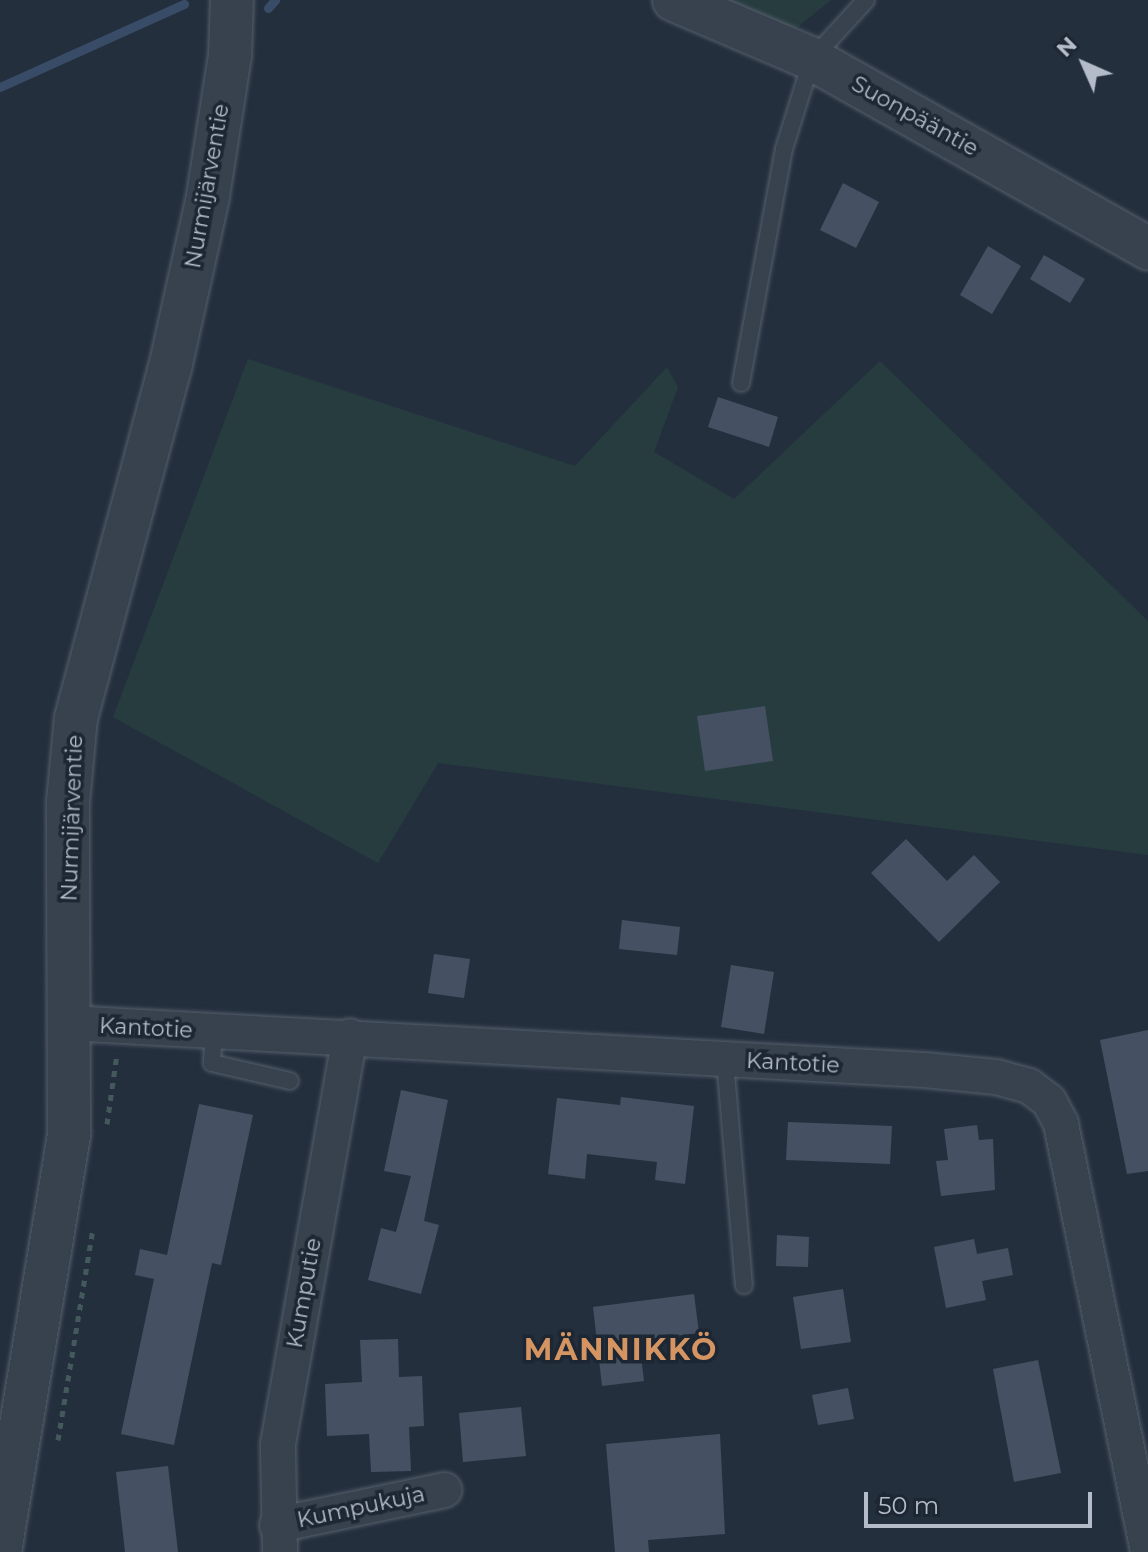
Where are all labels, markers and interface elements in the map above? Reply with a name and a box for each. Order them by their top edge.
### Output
north arrow [1044,24,1124,104]
text: N [1051,31,1083,63]
street label: Suonpääntie [847,70,983,162]
street label: Nurmijärventie [180,102,234,270]
street label: Nurmijärventie [56,734,88,902]
street label: Kantotie [99,1012,193,1044]
street label: Kantotie [746,1047,840,1079]
street label: Kumputie [281,1236,327,1350]
district label: MÄNNIKKÖ [524,1332,718,1368]
scale bar [868,1476,1096,1526]
street label: Kumpukuja [295,1481,427,1533]
text: 50 m [878,1491,939,1520]

